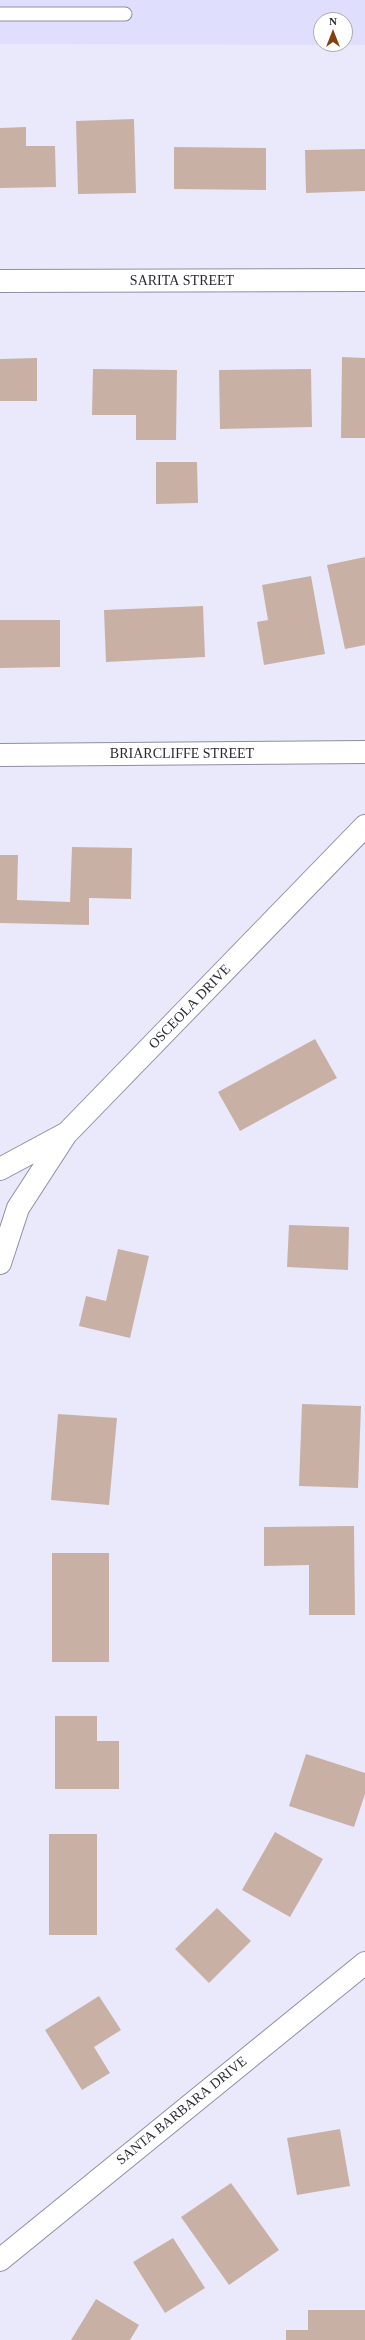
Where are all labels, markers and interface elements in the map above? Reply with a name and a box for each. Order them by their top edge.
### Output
north arrow [313,12,353,52]
text: N [329,15,337,27]
street label: SARITA STREET [130,273,234,289]
street label: BRIARCLIFFE STREET [110,746,254,762]
street label: OSCEOLA DRIVE [145,961,235,1053]
street label: SANTA BARBARA DRIVE [113,2053,251,2169]

